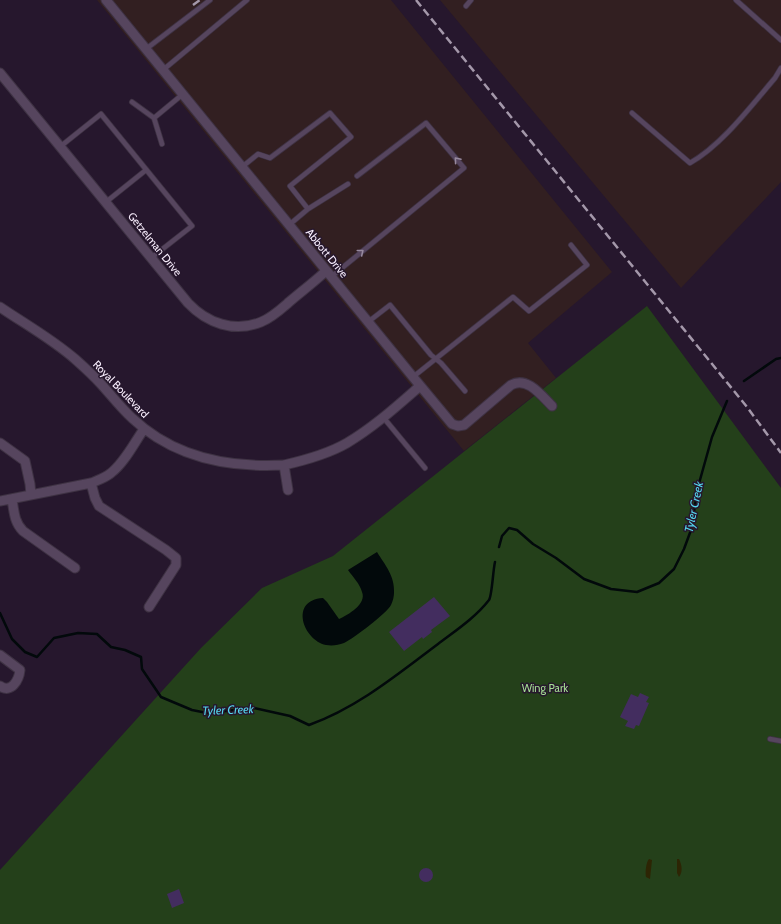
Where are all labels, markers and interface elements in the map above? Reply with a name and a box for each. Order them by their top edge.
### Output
one-way arrow [454,157,461,164]
street label: Getzelman Drive [125,209,185,279]
street label: Abbott Drive [303,225,351,281]
one-way arrow [357,249,364,256]
street label: Royal Boulevard [90,357,152,421]
water label: Tyler Creek [681,479,706,534]
park label: Wing Park [522,681,568,695]
water label: Tyler Creek [202,701,255,718]

